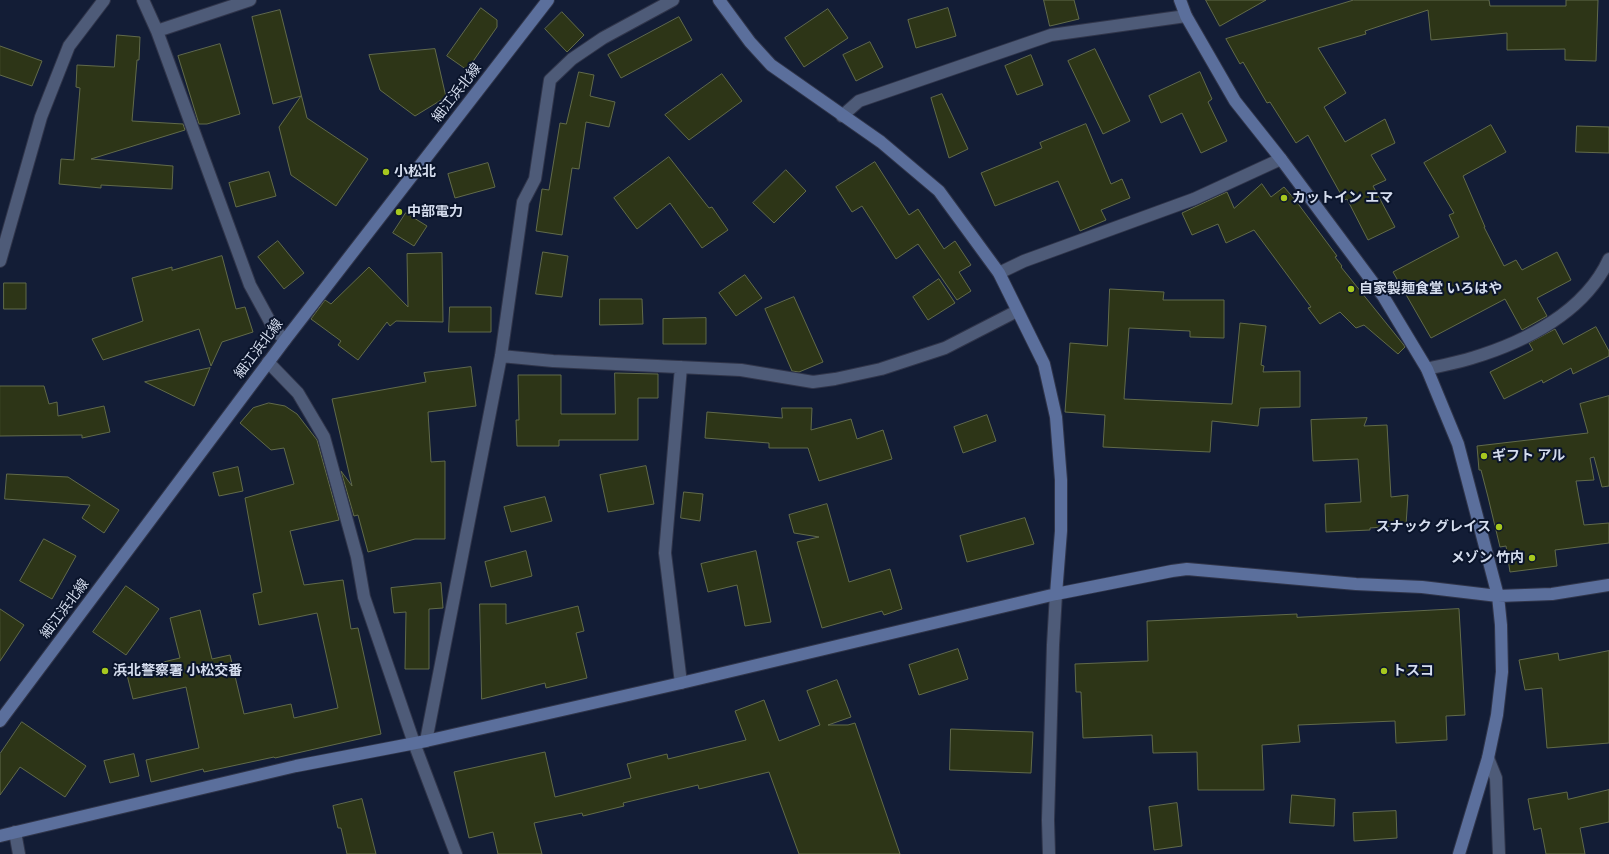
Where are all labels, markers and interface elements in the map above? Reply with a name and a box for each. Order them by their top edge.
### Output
street label: 細江浜北線 [429,60,485,126]
place label: 小松北 [394,164,436,180]
marker: 小松北 [381,167,391,177]
place label: カットイン エマ [1292,190,1393,206]
marker: カットイン エマ [1279,193,1289,203]
place label: 中部電力 [407,204,463,220]
marker: 中部電力 [394,207,404,217]
place label: 自家製麺食堂 いろはや [1359,281,1502,297]
marker: 自家製麺食堂 いろはや [1346,284,1356,294]
street label: 細江浜北線 [231,316,287,382]
place label: ギフト アル [1492,448,1565,464]
marker: ギフト アル [1479,451,1489,461]
place label: スナック グレイス [1376,519,1491,535]
marker: スナック グレイス [1494,522,1504,532]
place label: メゾン 竹内 [1451,550,1524,566]
marker: メゾン 竹内 [1527,553,1537,563]
street label: 細江浜北線 [37,576,93,642]
place label: 浜北警察署 小松交番 [113,663,242,679]
place label: トスコ [1392,663,1434,679]
marker: 浜北警察署 小松交番 [100,666,110,676]
marker: トスコ [1379,666,1389,676]

